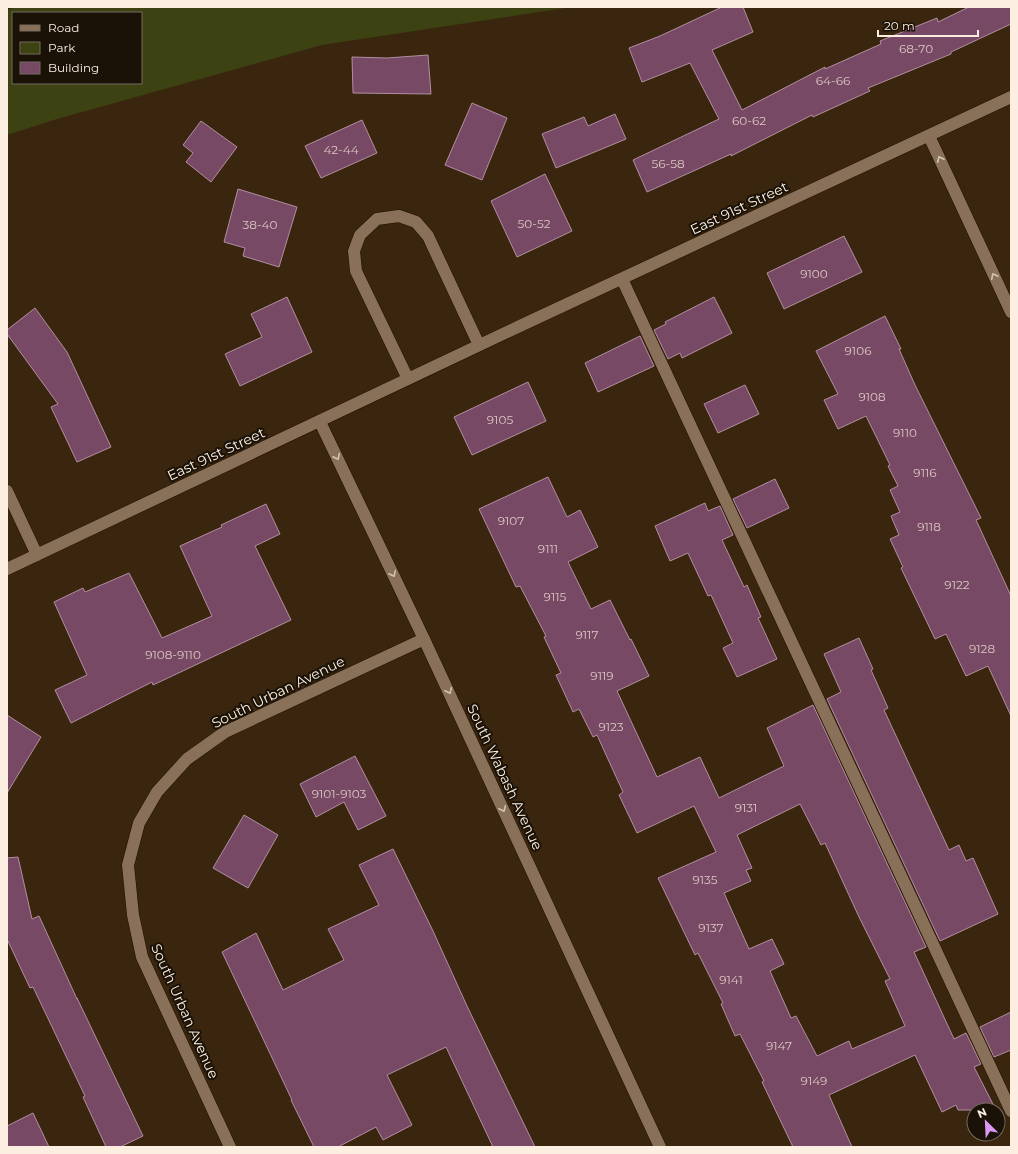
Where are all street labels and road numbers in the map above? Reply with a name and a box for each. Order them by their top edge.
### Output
street label: East 91st Street [687,177,791,239]
street label: East 91st Street [164,423,268,485]
street label: South Urban Avenue [208,652,348,732]
street label: South Wabash Avenue [463,701,547,853]
street label: South Urban Avenue [147,941,223,1081]

